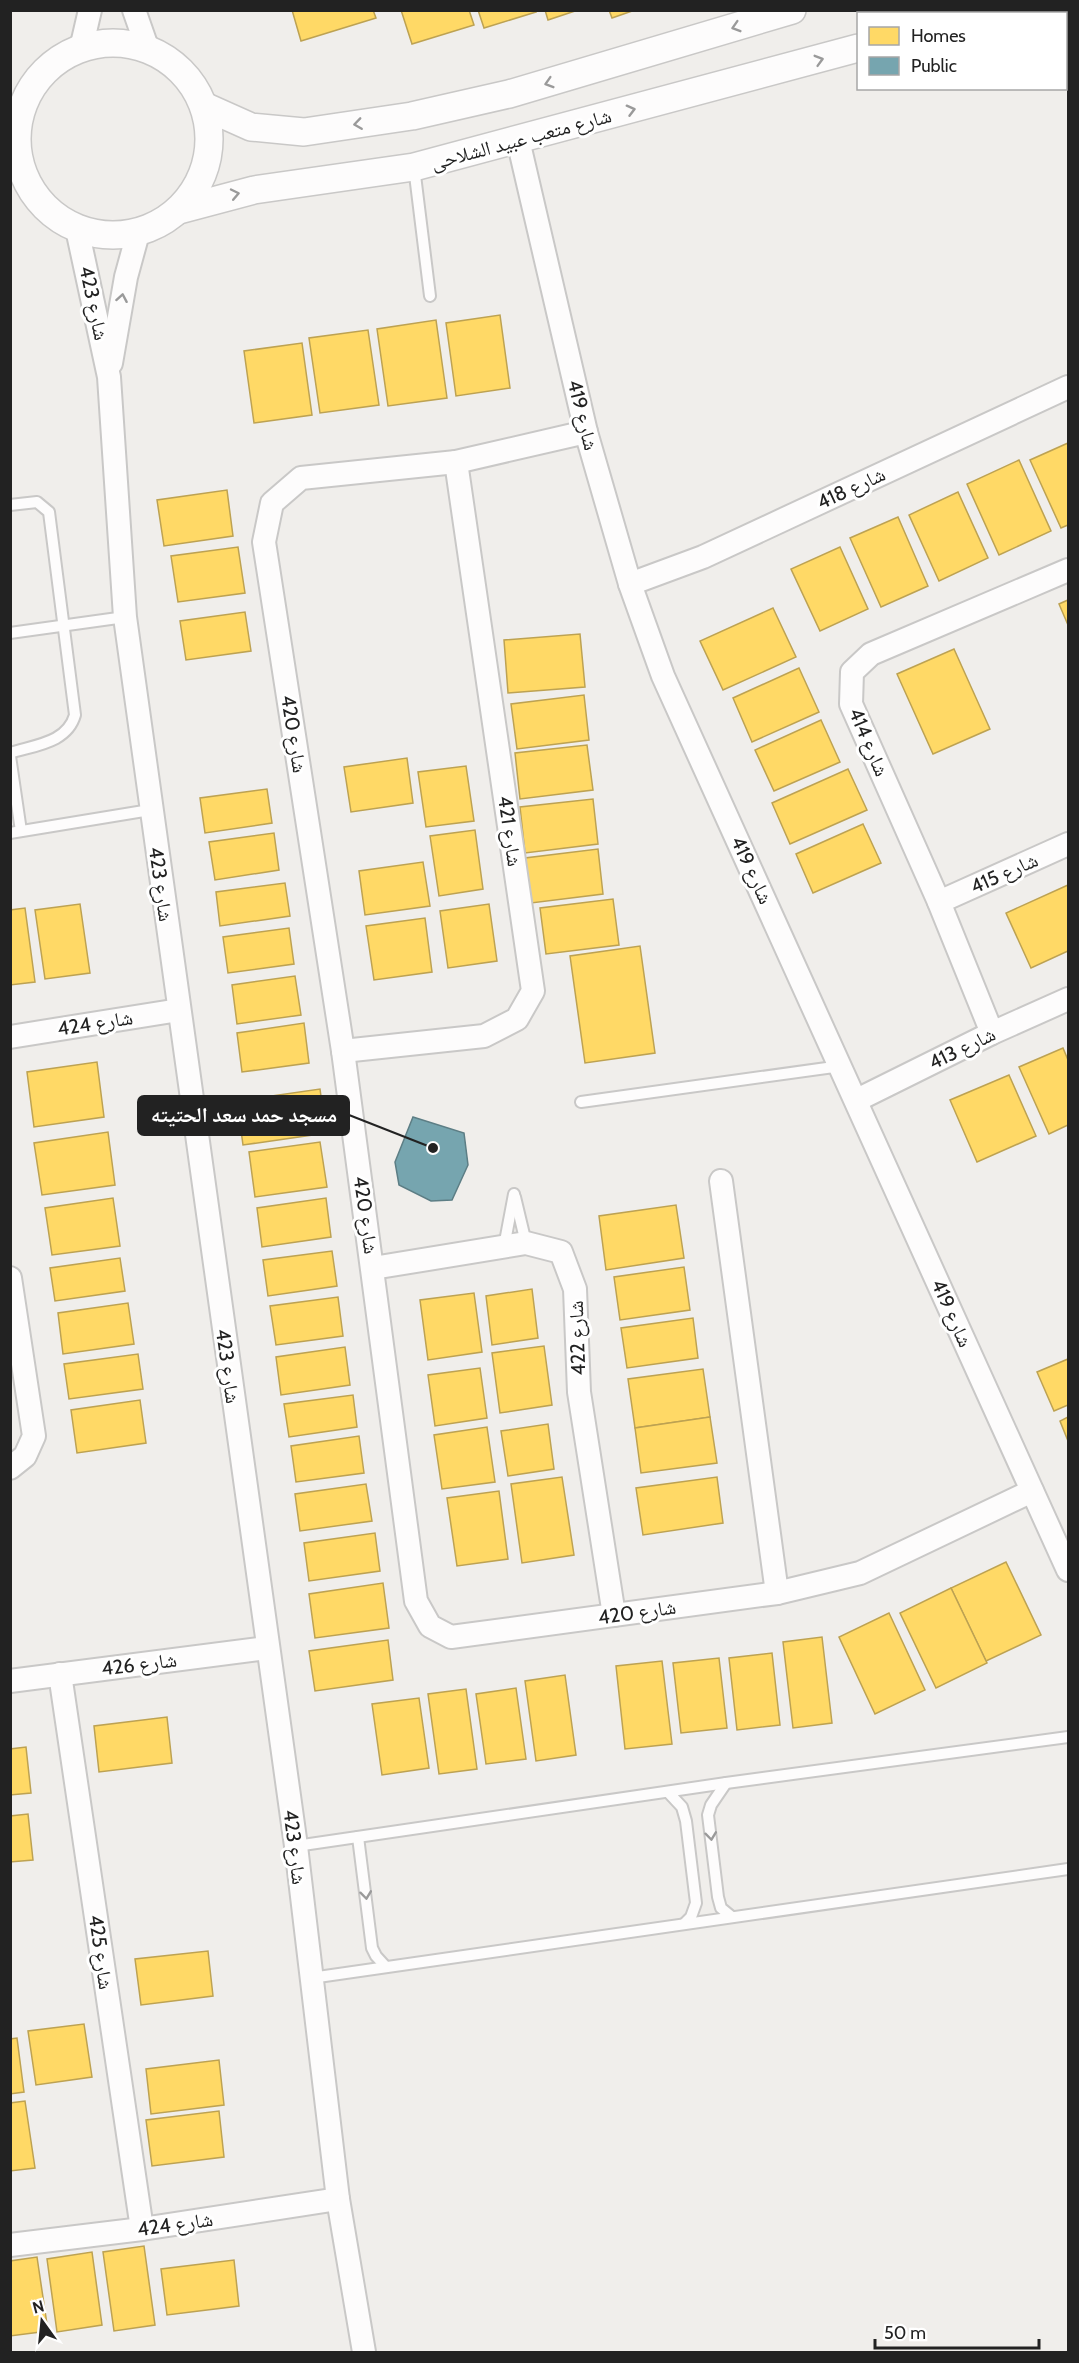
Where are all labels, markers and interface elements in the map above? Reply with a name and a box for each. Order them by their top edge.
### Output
legend [857,12,1067,90]
one-way arrow [731,20,741,32]
text: Homes [911,25,966,47]
one-way arrow [813,55,824,67]
text: Public [911,55,957,77]
one-way arrow [544,76,555,88]
street label: شارع متعب عبيد الشلاحى [428,103,614,176]
one-way arrow [626,105,636,118]
one-way arrow [354,117,363,129]
one-way arrow [230,188,240,201]
street label: شارع 423 [73,264,114,343]
one-way arrow [116,294,128,303]
street label: شارع 419 [562,377,603,453]
street label: شارع 418 [813,462,889,515]
street label: شارع 420 [275,693,312,775]
street label: شارع 414 [843,704,894,780]
street label: شارع 421 [492,794,527,868]
street label: شارع 419 [725,832,778,908]
street label: شارع 423 [143,845,178,923]
street label: شارع 415 [966,848,1042,899]
street label: شارع 424 [56,1005,135,1042]
street label: شارع 413 [925,1022,1000,1075]
callout: مسجد حمد سعد الحتيته [138,1096,349,1135]
text: مسجد حمد سعد الحتيته [151,1102,337,1127]
street label: شارع 420 [348,1174,383,1256]
street label: شارع 419 [925,1275,978,1351]
street label: شارع 422 [564,1300,591,1376]
street label: شارع 423 [210,1327,245,1405]
street label: شارع 420 [596,1595,678,1630]
street label: شارع 426 [100,1647,178,1682]
street label: شارع 423 [278,1808,312,1886]
one-way arrow [704,1832,717,1841]
one-way arrow [359,1890,371,1899]
street label: شارع 425 [83,1913,118,1991]
street label: شارع 424 [136,2207,215,2242]
north arrow [12,2291,72,2351]
text: N [30,2296,46,2318]
scale bar [875,2312,1038,2350]
text: 50 m [884,2322,926,2344]

